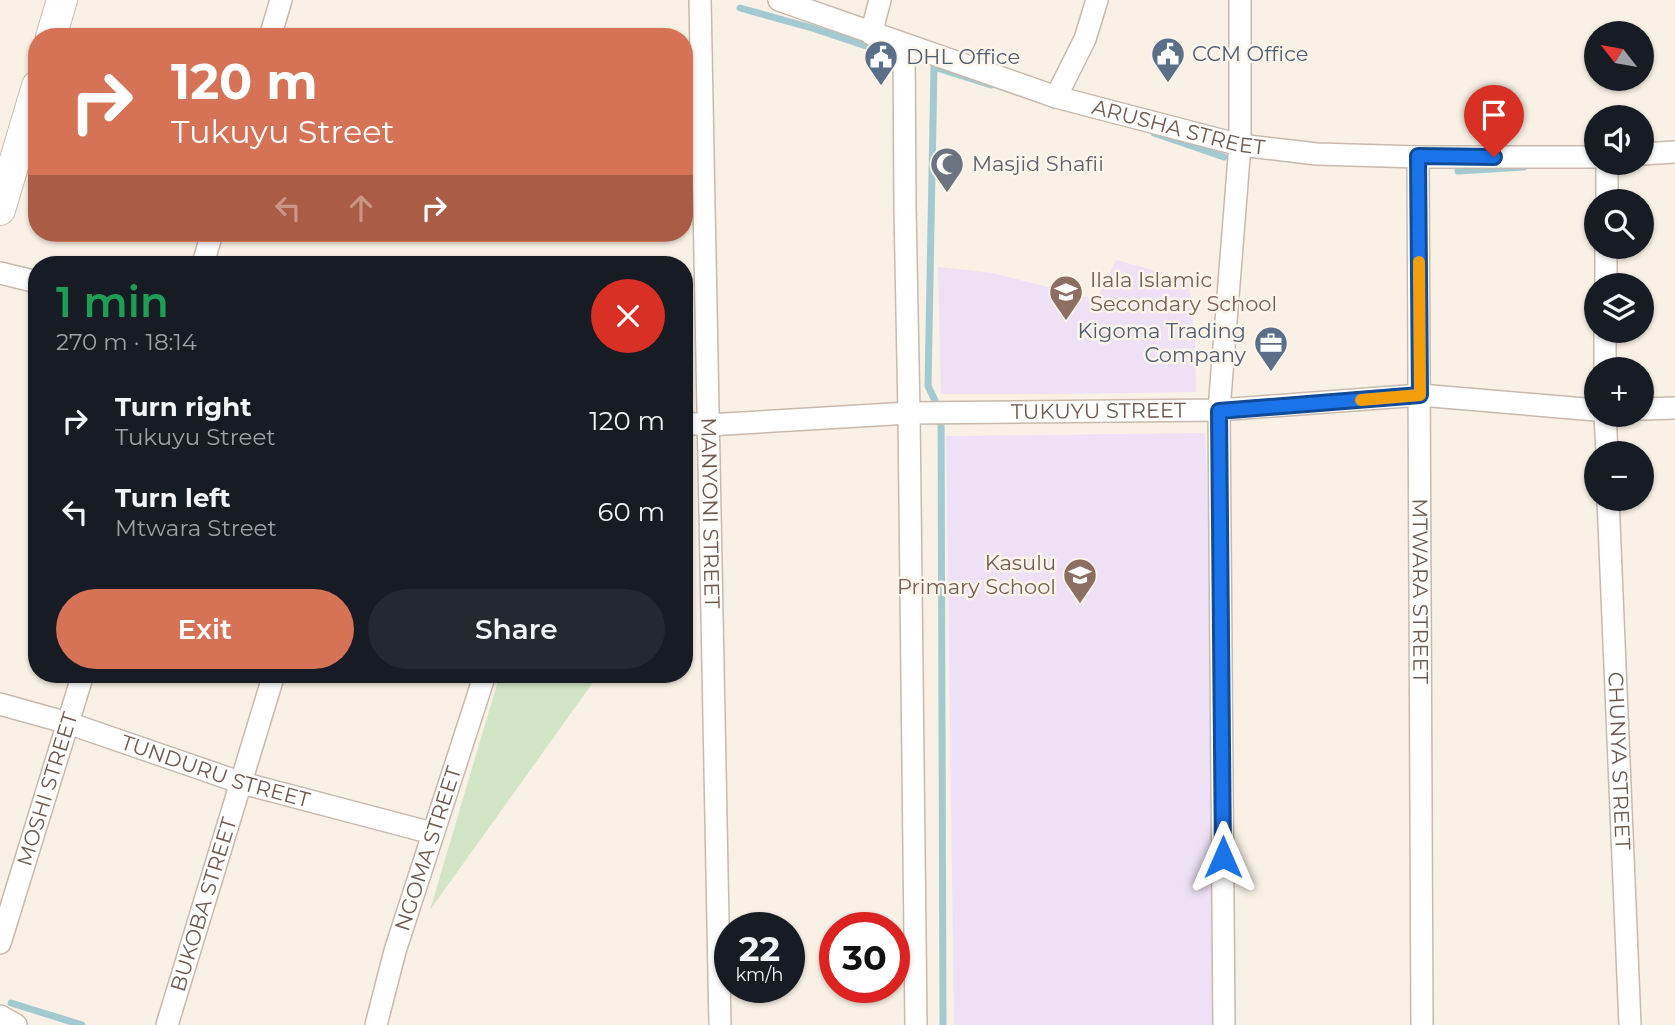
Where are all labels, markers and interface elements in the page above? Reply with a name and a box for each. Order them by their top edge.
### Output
north arrow [1584,21,1654,91]
map controls [1584,21,1654,511]
public building icon: CCM Office [1149,35,1187,84]
public building icon: DHL Office [862,38,900,87]
place label: CCM Office [1192,41,1308,66]
place label: DHL Office [906,44,1020,69]
text: 120 m [171,52,318,111]
icon: right [56,56,147,147]
pin [1464,85,1524,157]
street label: ARUSHA STREET [1089,94,1267,160]
icon: arrive [1475,96,1513,134]
button: sound [1584,105,1654,175]
text: Tukuyu Street [171,112,395,151]
mosque icon: Masjid Shafii [928,145,966,194]
place label: Masjid Shafii [972,151,1104,176]
icon: left [269,189,307,227]
icon: ahead [342,189,380,227]
icon: right [415,189,453,227]
button: search [1584,189,1654,259]
place label: Ilala Islamic Secondary School [1090,267,1277,316]
school or university icon: Ilala Islamic Secondary School [1047,273,1085,322]
button: layers [1584,273,1654,343]
text: 1 min [56,276,169,328]
button: close [591,279,665,353]
place label: Kigoma Trading Company [1078,318,1247,367]
office icon: Kigoma Trading Company [1252,324,1290,373]
text: 270 m · 18:14 [56,328,197,356]
button: + [1584,357,1654,427]
text: Turn right [115,391,251,423]
street label: TUKUYU STREET [1011,397,1186,424]
icon: right [56,402,94,440]
text: 120 m [589,405,665,437]
street label: MANYONI STREET [696,417,725,609]
text: Tukuyu Street [115,423,276,451]
button: − [1584,441,1654,511]
text: Turn left [115,482,231,514]
icon: left [56,493,94,531]
text: 60 m [598,496,665,528]
street label: MTWARA STREET [1408,498,1433,684]
text: Mtwara Street [115,514,277,542]
place label: Kasulu Primary School [897,550,1056,599]
school or university icon: Kasulu Primary School [1061,556,1099,605]
button: Exit [56,589,354,669]
button: Share [368,589,665,669]
street label: CHUNYA STREET [1603,671,1636,850]
street label: MOSHI STREET [12,709,82,869]
street label: TUNDURU STREET [118,729,313,812]
street label: NGOMA STREET [389,763,466,934]
street label: BUKOBA STREET [165,814,242,994]
position arrow [1186,820,1260,894]
speed limit sign: 30 [819,912,910,1003]
text: 22 [739,927,780,970]
text: km/h [735,964,784,986]

